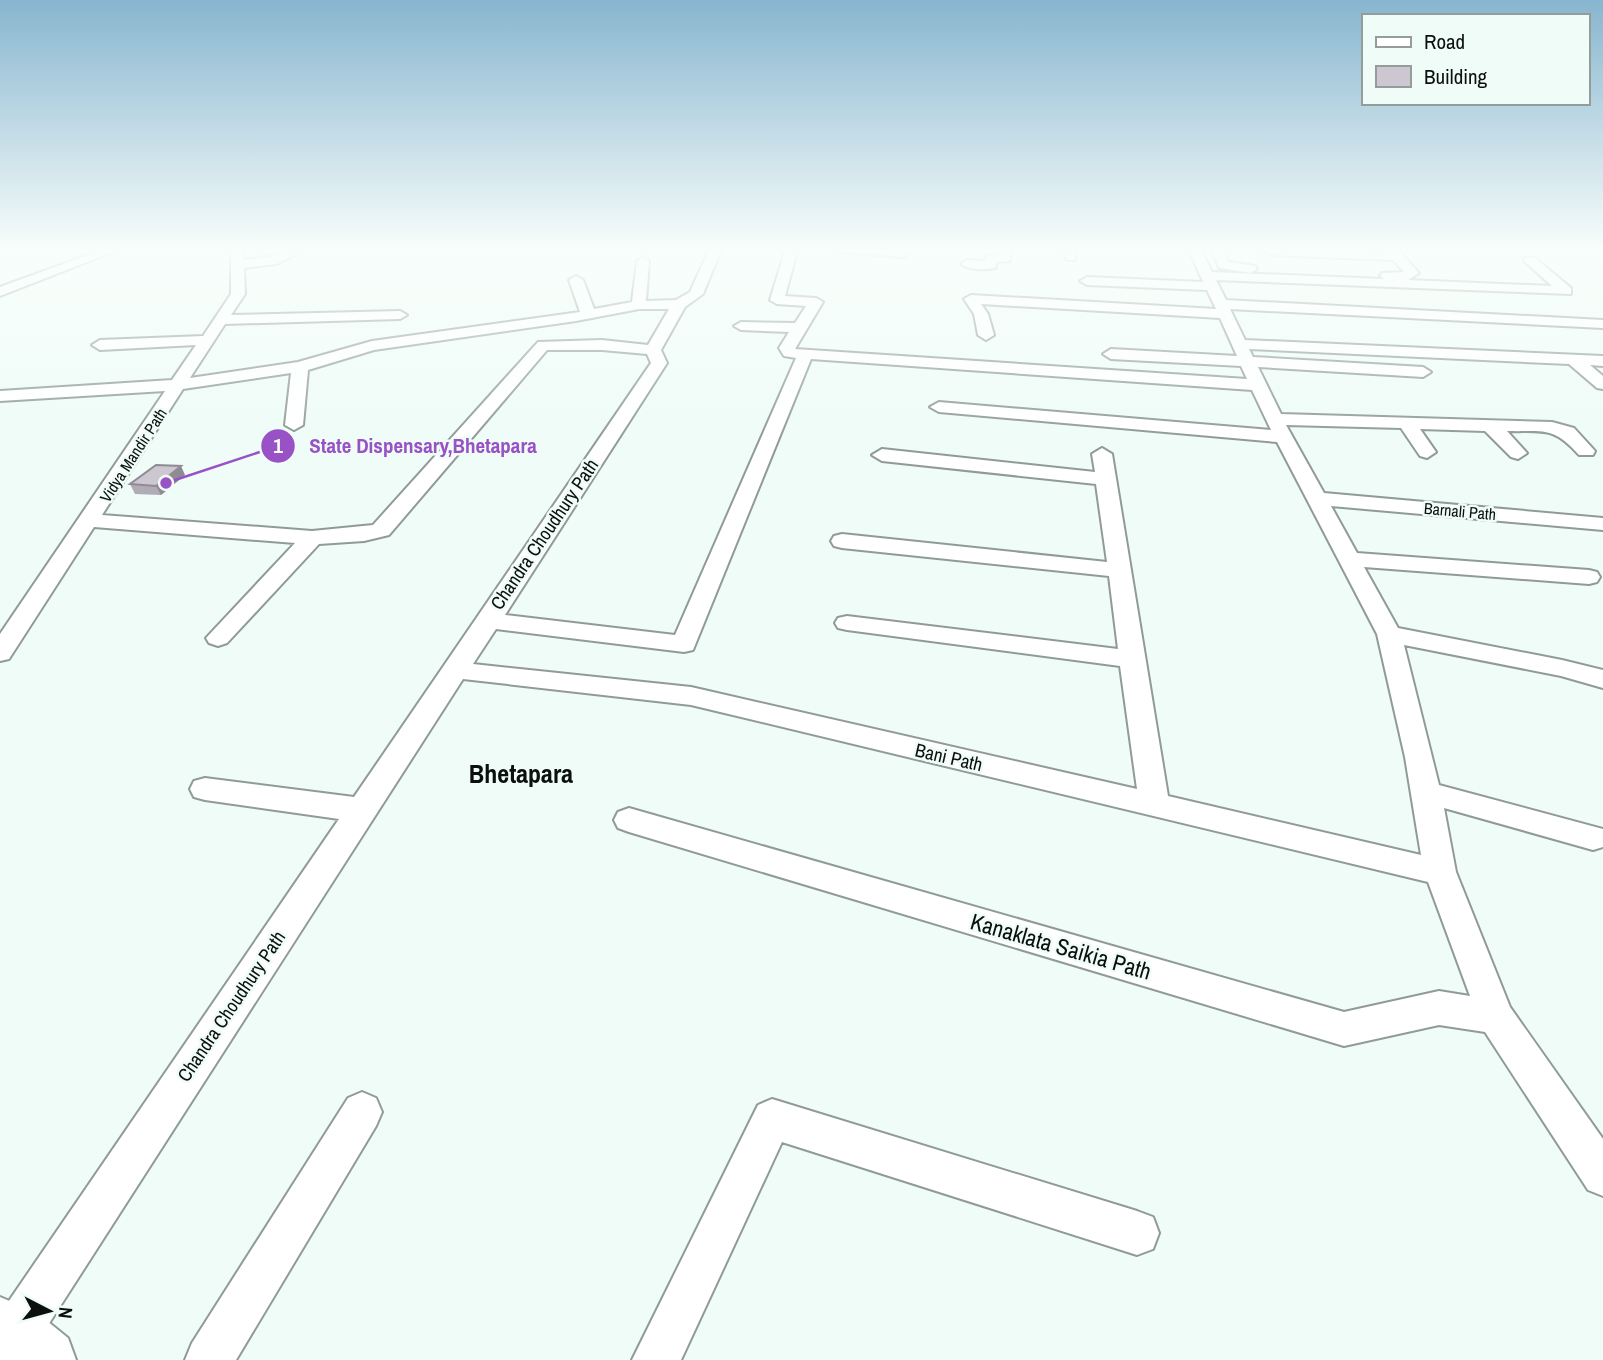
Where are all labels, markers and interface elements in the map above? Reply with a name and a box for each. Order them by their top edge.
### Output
legend [1362,14,1589,105]
text: Road [1424,27,1465,56]
text: Building [1424,62,1488,91]
street label: Vidya Mandir Path [94,404,172,506]
callout: State Dispensary,Bhetapara [260,425,551,467]
text: 1 [273,431,283,460]
text: State Dispensary,Bhetapara [309,431,537,460]
street label: Chandra Choudhury Path [484,453,604,615]
street label: Barnali Path [1423,497,1497,525]
street label: Bani Path [913,737,985,777]
district label: Bhetapara [469,756,573,791]
street label: Kanaklata Saikia Path [967,905,1155,987]
street label: Chandra Choudhury Path [171,925,291,1087]
north arrow [14,1276,84,1346]
text: N [52,1306,79,1320]

